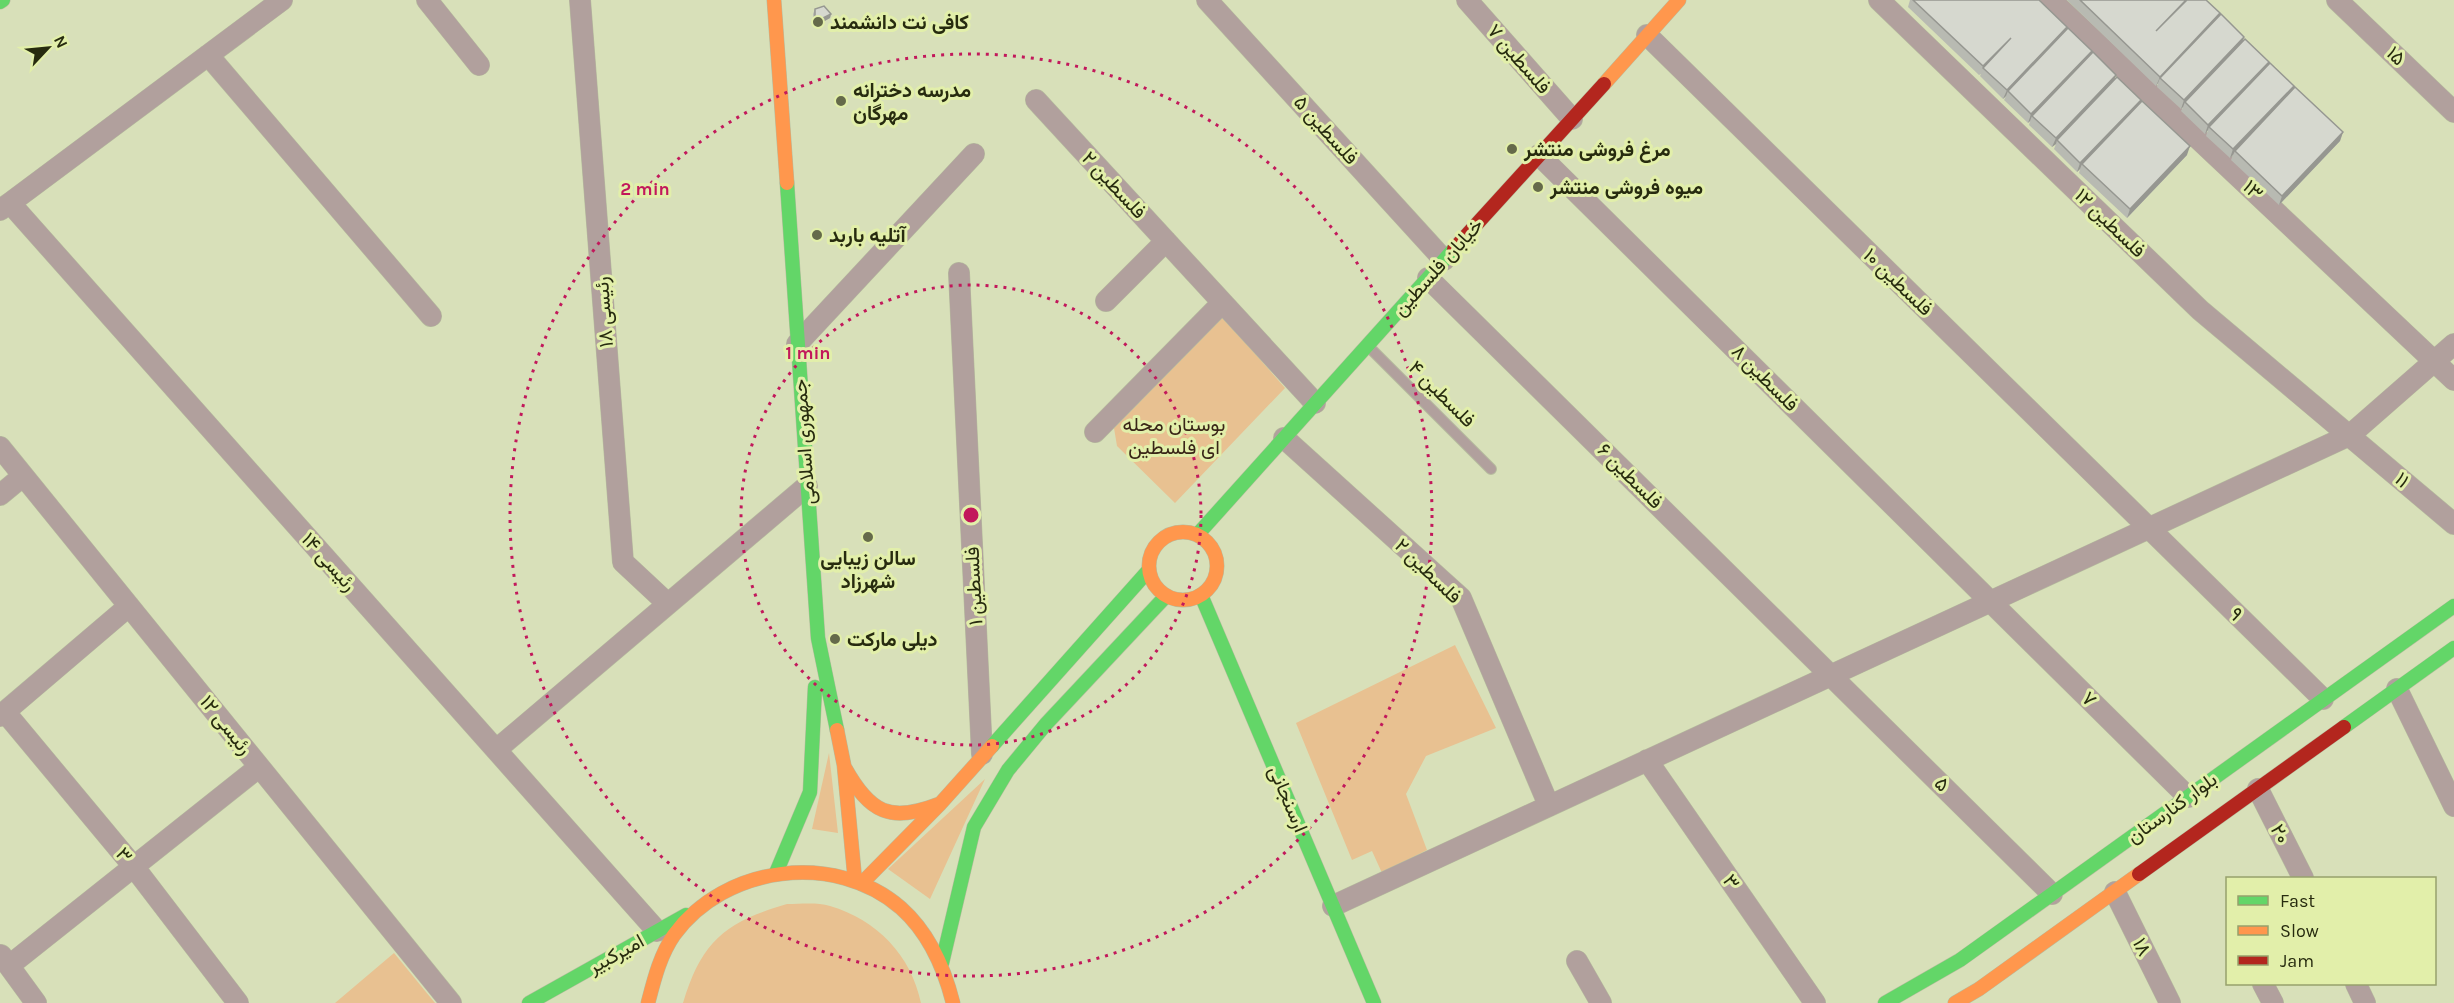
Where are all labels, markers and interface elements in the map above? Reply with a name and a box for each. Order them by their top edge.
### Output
place label: کافی نت دانشمند [830,11,969,34]
marker: کافی نت دانشمند [811,15,825,29]
north arrow [18,18,78,78]
street label: فلسطین ۷ [1483,19,1555,99]
text: N [50,32,72,51]
street label: ۱۵ [2382,42,2410,70]
place label: مدرسه دخترانه مهرگان [853,79,971,126]
street label: فلسطین ۵ [1289,91,1363,169]
marker: مدرسه دخترانه مهرگان [834,94,848,108]
place label: مرغ فروشی منتشر [1523,138,1671,163]
marker: مرغ فروشی منتشر [1505,142,1519,156]
street label: فلسطین ۲ [1077,147,1151,223]
street label: ۱۳ [2238,175,2268,205]
place label: میوه فروشی منتشر [1549,176,1703,200]
text: 2 min [620,178,670,200]
marker: میوه فروشی منتشر [1531,180,1545,194]
street label: فلسطین ۱۲ [2070,184,2150,262]
street label: خیابان فلسطین [1388,213,1488,321]
place label: آتلیه باربد [829,224,907,248]
marker: آتلیه باربد [810,228,824,242]
street label: فلسطین ۱۰ [1859,243,1937,321]
street label: رئیسی ۱۸ [590,276,619,348]
street label: فلسطین ۸ [1727,340,1803,416]
text: 1 min [785,342,831,364]
street label: فلسطین ۴ [1404,356,1480,432]
street label: جمهوری اسلامی [788,378,821,506]
park label: بوستان محله ای فلسطین [1123,413,1225,459]
street label: فلسطین ۶ [1593,439,1667,513]
street label: ۱۱ [2390,468,2414,492]
centre of rings [961,505,981,525]
street label: رئیسی ۱۴ [296,528,361,597]
marker: سالن زیبایی شهرزاد [861,530,875,544]
street label: فلسطین ۲ [1390,534,1466,608]
street label: فلسطین ۱ [960,546,988,626]
place label: سالن زیبایی شهرزاد [820,547,916,594]
street label: ۹ [2224,602,2248,626]
place label: دیلی مارکت [847,628,938,652]
marker: دیلی مارکت [828,632,842,646]
street label: ۷ [2077,687,2101,711]
street label: رئیسی ۱۲ [194,691,257,760]
street label: ارسنجانی [1263,762,1312,836]
street label: بلوار کنارستان [2122,768,2222,849]
street label: ۵ [1930,772,1954,796]
street label: ۲۰ [2265,820,2295,848]
street label: ۳ [111,843,137,867]
street label: ۳ [1718,870,1744,894]
legend [2226,877,2436,985]
text: Fast [2280,890,2315,912]
text: Slow [2280,920,2319,942]
street label: امیرکبیر [583,929,649,980]
street label: ۱۸ [2128,934,2156,960]
text: Jam [2280,950,2314,972]

